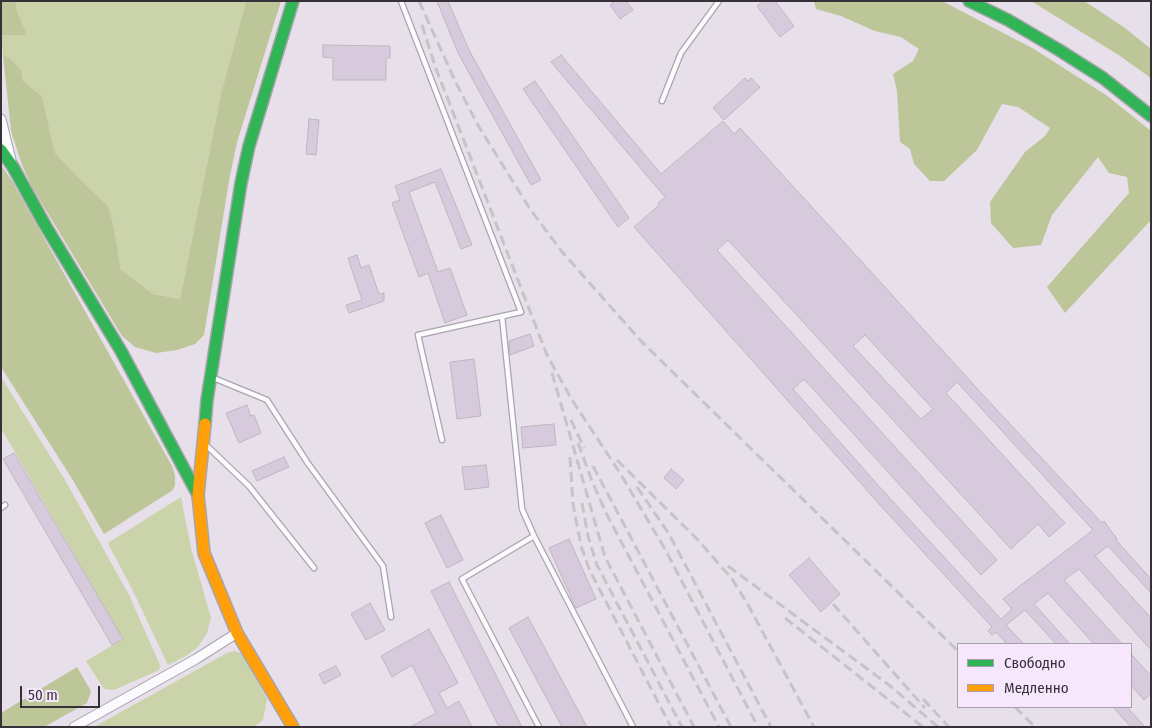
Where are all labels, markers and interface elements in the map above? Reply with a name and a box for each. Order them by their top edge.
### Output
legend [957,643,1132,708]
text: Свободно [1004,654,1066,672]
scale bar [22,676,102,708]
text: Медленно [1004,679,1069,697]
text: 50 m [28,686,58,704]

